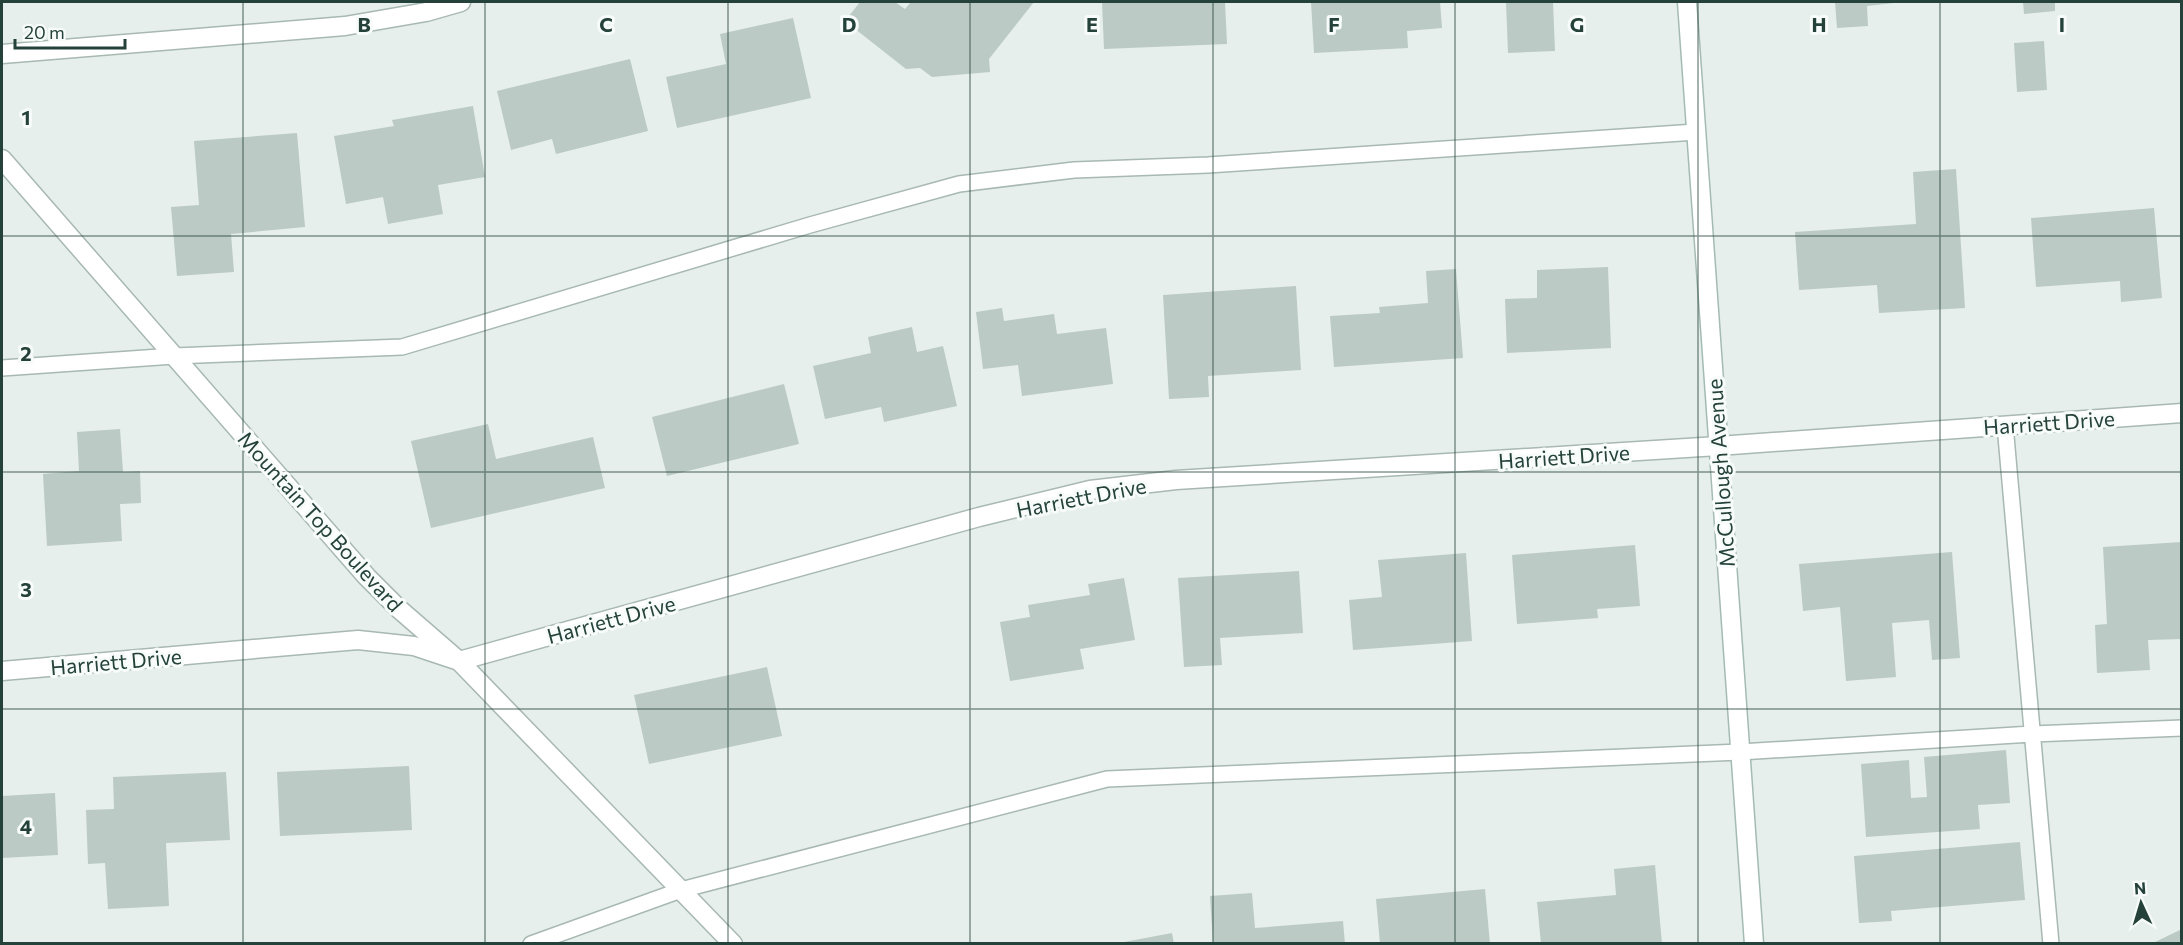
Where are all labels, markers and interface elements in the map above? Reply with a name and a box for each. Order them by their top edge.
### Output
scale bar [15,12,124,50]
text: B [357,12,371,36]
text: C [599,12,613,36]
text: D [842,12,856,36]
text: E [1086,12,1098,36]
text: F [1328,12,1340,36]
text: G [1570,12,1584,36]
text: H [1812,12,1827,36]
text: I [2059,12,2065,36]
text: 20 m [24,21,65,43]
text: 1 [21,105,31,129]
text: 2 [20,341,32,365]
street label: McCullough Avenue [1701,378,1739,568]
street label: Harriett Drive [1982,405,2116,439]
street label: Mountain Top Boulevard [233,426,409,616]
street label: Harriett Drive [1497,439,1631,473]
street label: Harriett Drive [1014,472,1148,522]
text: 3 [20,577,32,601]
street label: Harriett Drive [544,590,678,648]
street label: Harriett Drive [49,643,183,679]
text: 4 [20,814,32,838]
north arrow [2111,873,2171,933]
text: N [2133,878,2147,897]

